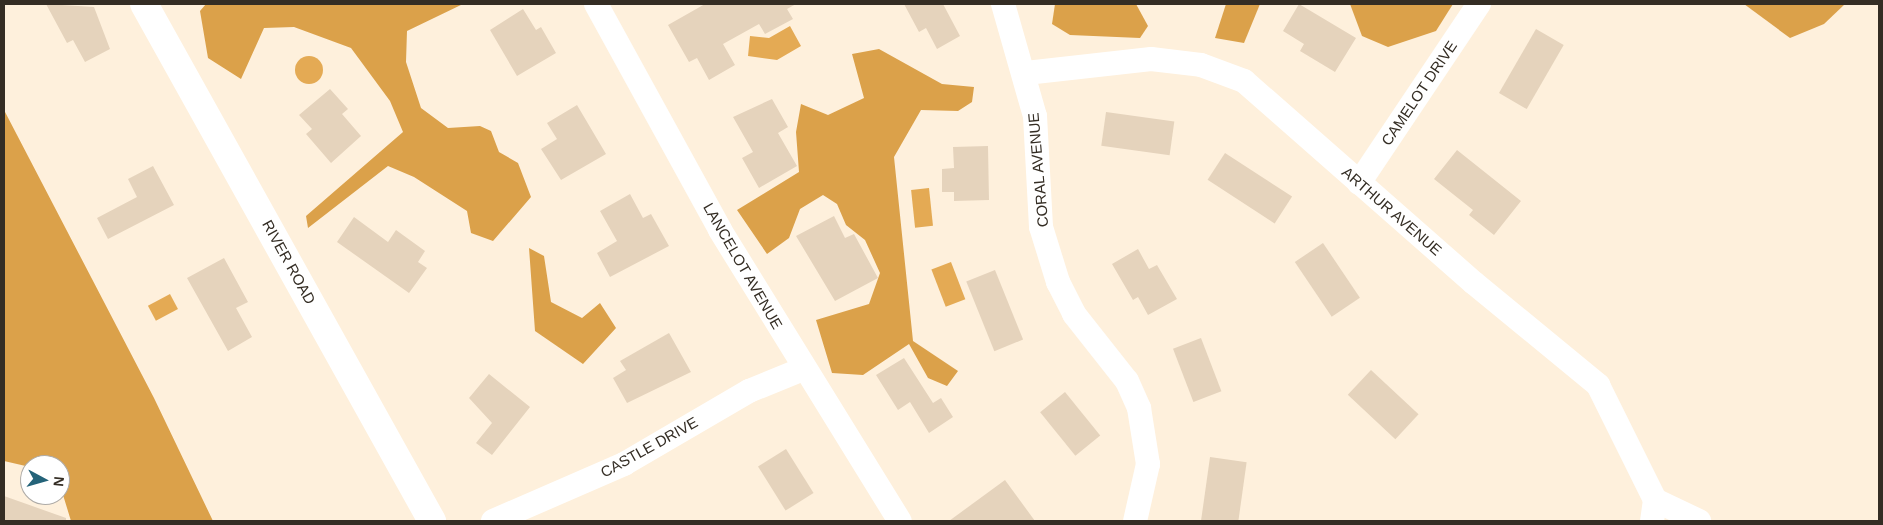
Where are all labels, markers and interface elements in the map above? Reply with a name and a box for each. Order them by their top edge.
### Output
street label: CAMELOT DRIVE [1377,37,1461,149]
street label: CORAL AVENUE [1024,111,1052,229]
street label: ARTHUR AVENUE [1338,163,1446,259]
street label: LANCELOT AVENUE [699,199,787,333]
street label: RIVER ROAD [259,217,319,307]
street label: CASTLE DRIVE [597,413,701,481]
north arrow [20,455,70,505]
text: N [50,476,67,487]

